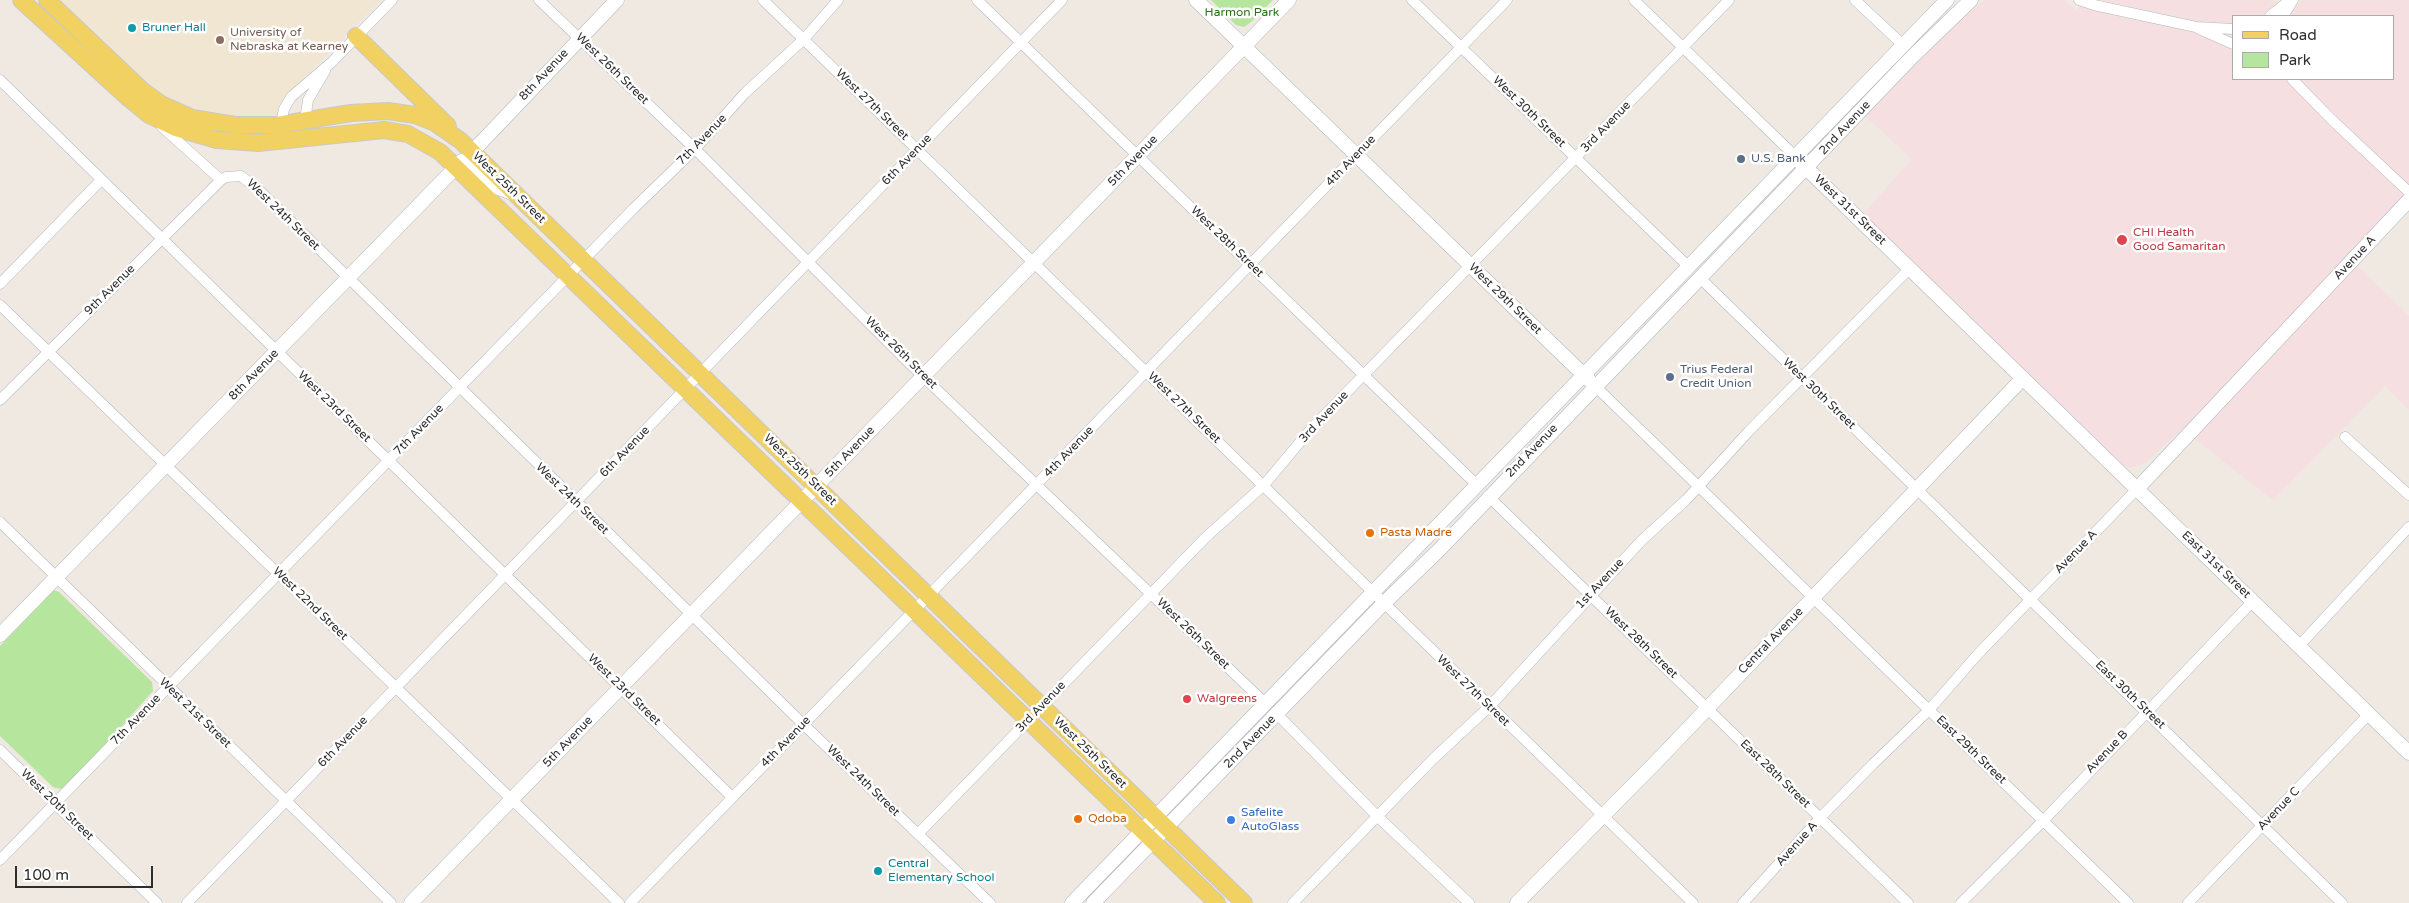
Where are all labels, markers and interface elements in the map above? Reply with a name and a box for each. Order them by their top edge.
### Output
park label: Harmon Park [1205,6,1279,20]
legend [2232,15,2394,80]
place label: Bruner Hall [142,21,206,35]
marker: Bruner Hall [126,22,138,34]
place label: University of Nebraska at Kearney [230,26,348,54]
text: Road [2279,26,2317,44]
street label: West 26th Street [572,30,652,108]
marker: University of Nebraska at Kearney [214,34,226,46]
street label: 8th Avenue [516,46,572,104]
text: Park [2279,51,2311,69]
street label: West 27th Street [832,66,912,144]
street label: West 30th Street [1489,73,1569,151]
street label: 3rd Avenue [1578,98,1634,156]
street label: 2nd Avenue [1816,98,1874,158]
street label: 7th Avenue [674,111,730,169]
street label: 6th Avenue [879,131,935,189]
street label: 5th Avenue [1105,132,1161,190]
street label: 4th Avenue [1323,132,1379,190]
street label: West 25th Street [469,149,549,227]
place label: U.S. Bank [1751,152,1806,166]
marker: U.S. Bank [1735,153,1747,165]
street label: West 31st Street [1811,172,1889,248]
street label: West 24th Street [243,176,323,254]
street label: West 28th Street [1187,203,1267,281]
place label: CHI Health Good Samaritan [2133,226,2225,254]
marker: CHI Health Good Samaritan [2115,233,2129,247]
street label: Avenue A [2331,233,2379,283]
street label: West 29th Street [1465,260,1545,338]
street label: 9th Avenue [82,262,138,318]
street label: West 26th Street [862,314,940,392]
street label: 8th Avenue [226,346,282,404]
street label: West 30th Street [1779,355,1859,433]
place label: Trius Federal Credit Union [1680,363,1753,391]
street label: West 23rd Street [294,368,374,446]
street label: West 27th Street [1144,369,1224,447]
marker: Trius Federal Credit Union [1664,371,1676,383]
street label: 3rd Avenue [1296,388,1352,446]
street label: 7th Avenue [391,401,447,459]
street label: 2nd Avenue [1503,421,1561,481]
street label: 6th Avenue [597,423,653,481]
street label: 5th Avenue [822,423,878,481]
street label: 4th Avenue [1041,423,1097,481]
street label: West 25th Street [760,431,840,509]
street label: West 24th Street [532,460,612,538]
place label: Pasta Madre [1380,526,1452,540]
marker: Pasta Madre [1364,527,1376,539]
street label: Avenue A [2052,527,2100,577]
street label: East 31st Street [2178,528,2254,602]
street label: 1st Avenue [1573,556,1627,612]
street label: West 22nd Street [269,564,351,644]
street label: West 26th Street [1153,595,1233,673]
street label: West 28th Street [1601,604,1681,682]
street label: Central Avenue [1736,605,1806,677]
street label: West 23rd Street [584,651,664,729]
street label: West 27th Street [1433,652,1513,730]
street label: East 30th Street [2092,658,2168,732]
street label: West 21st Street [156,675,234,751]
street label: 3rd Avenue [1013,678,1069,736]
street label: 7th Avenue [108,691,164,749]
place label: Walgreens [1197,692,1257,706]
marker: Walgreens [1181,693,1193,705]
street label: 2nd Avenue [1221,712,1279,772]
street label: 6th Avenue [315,713,371,771]
street label: 5th Avenue [540,713,596,771]
street label: 4th Avenue [758,713,814,771]
street label: East 29th Street [1933,713,2009,787]
street label: West 25th Street [1050,714,1130,792]
street label: Avenue B [2083,727,2131,777]
street label: East 28th Street [1737,737,1813,811]
street label: West 24th Street [823,742,903,820]
street label: West 20th Street [17,766,97,844]
street label: Avenue C [2255,784,2303,834]
place label: Safelite AutoGlass [1241,806,1299,834]
place label: Qdoba [1088,812,1127,826]
marker: Qdoba [1072,813,1084,825]
marker: Safelite AutoGlass [1225,814,1237,826]
street label: Avenue A [1773,819,1821,869]
scale bar [18,856,155,888]
place label: Central Elementary School [888,857,995,885]
marker: Central Elementary School [872,865,884,877]
text: 100 m [23,866,69,884]

